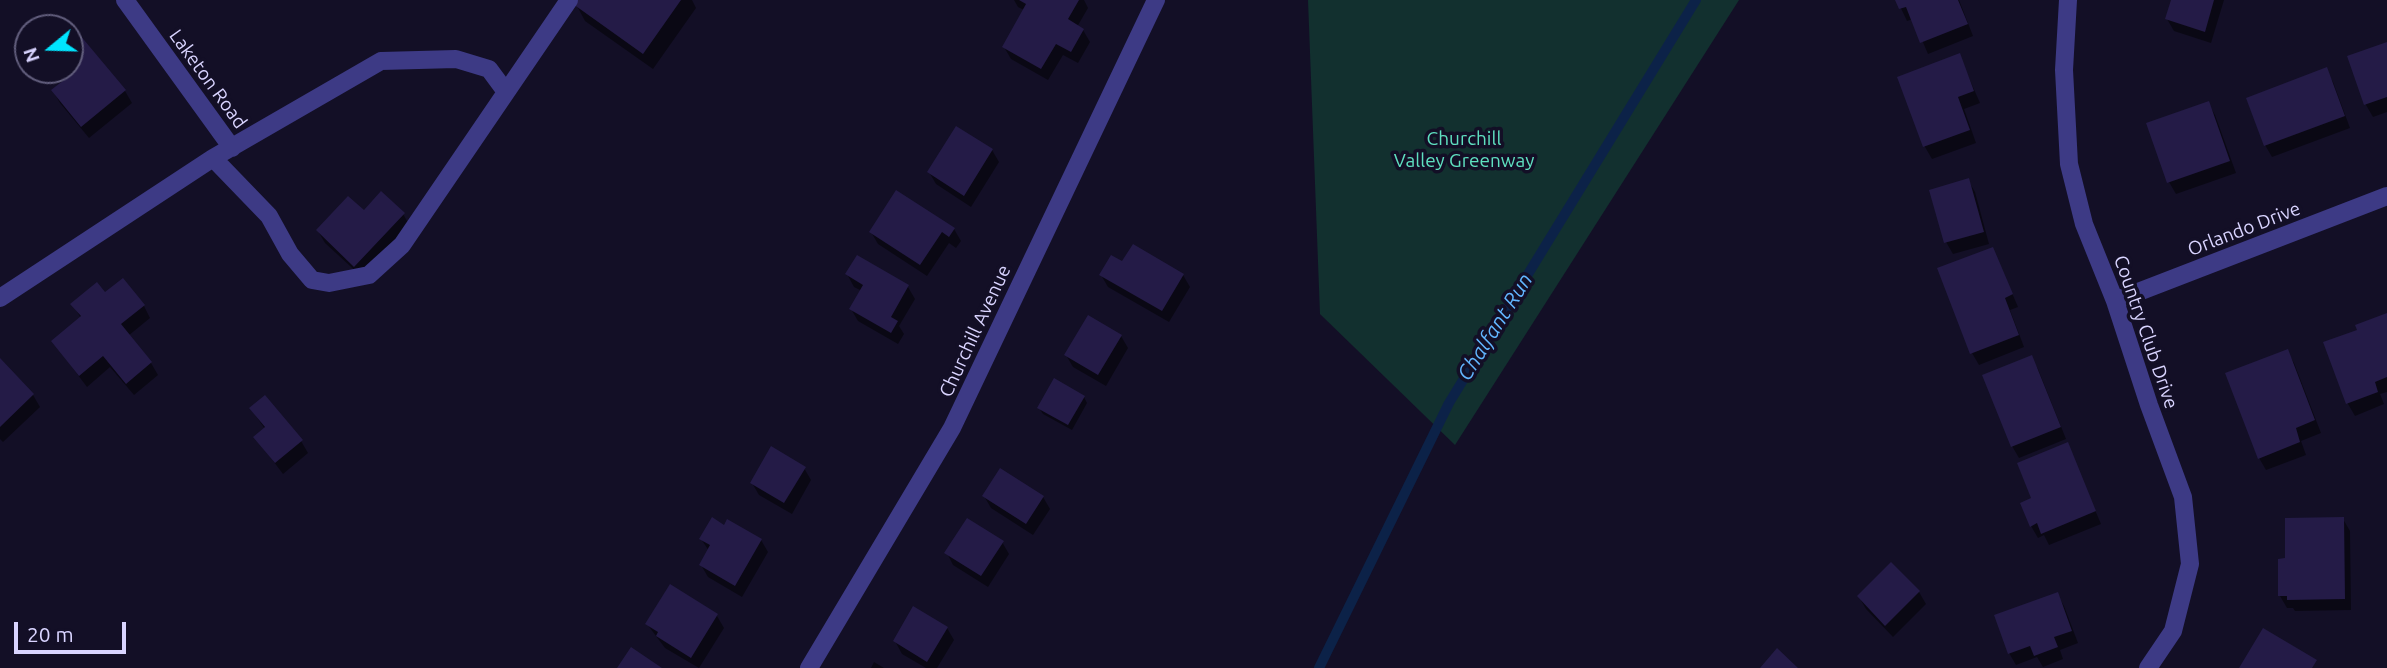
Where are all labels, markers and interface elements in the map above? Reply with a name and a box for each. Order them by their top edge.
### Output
north arrow [14,14,84,84]
street label: Laketon Road [164,25,252,133]
text: N [18,45,44,65]
park label: Churchill Valley Greenway [1394,128,1534,172]
street label: Orlando Drive [2184,197,2304,261]
street label: Country Club Drive [2109,252,2183,412]
street label: Churchill Avenue [934,261,1016,401]
water label: Chalfant Run [1452,269,1538,385]
scale bar [18,608,130,652]
text: 20 m [27,622,74,646]

